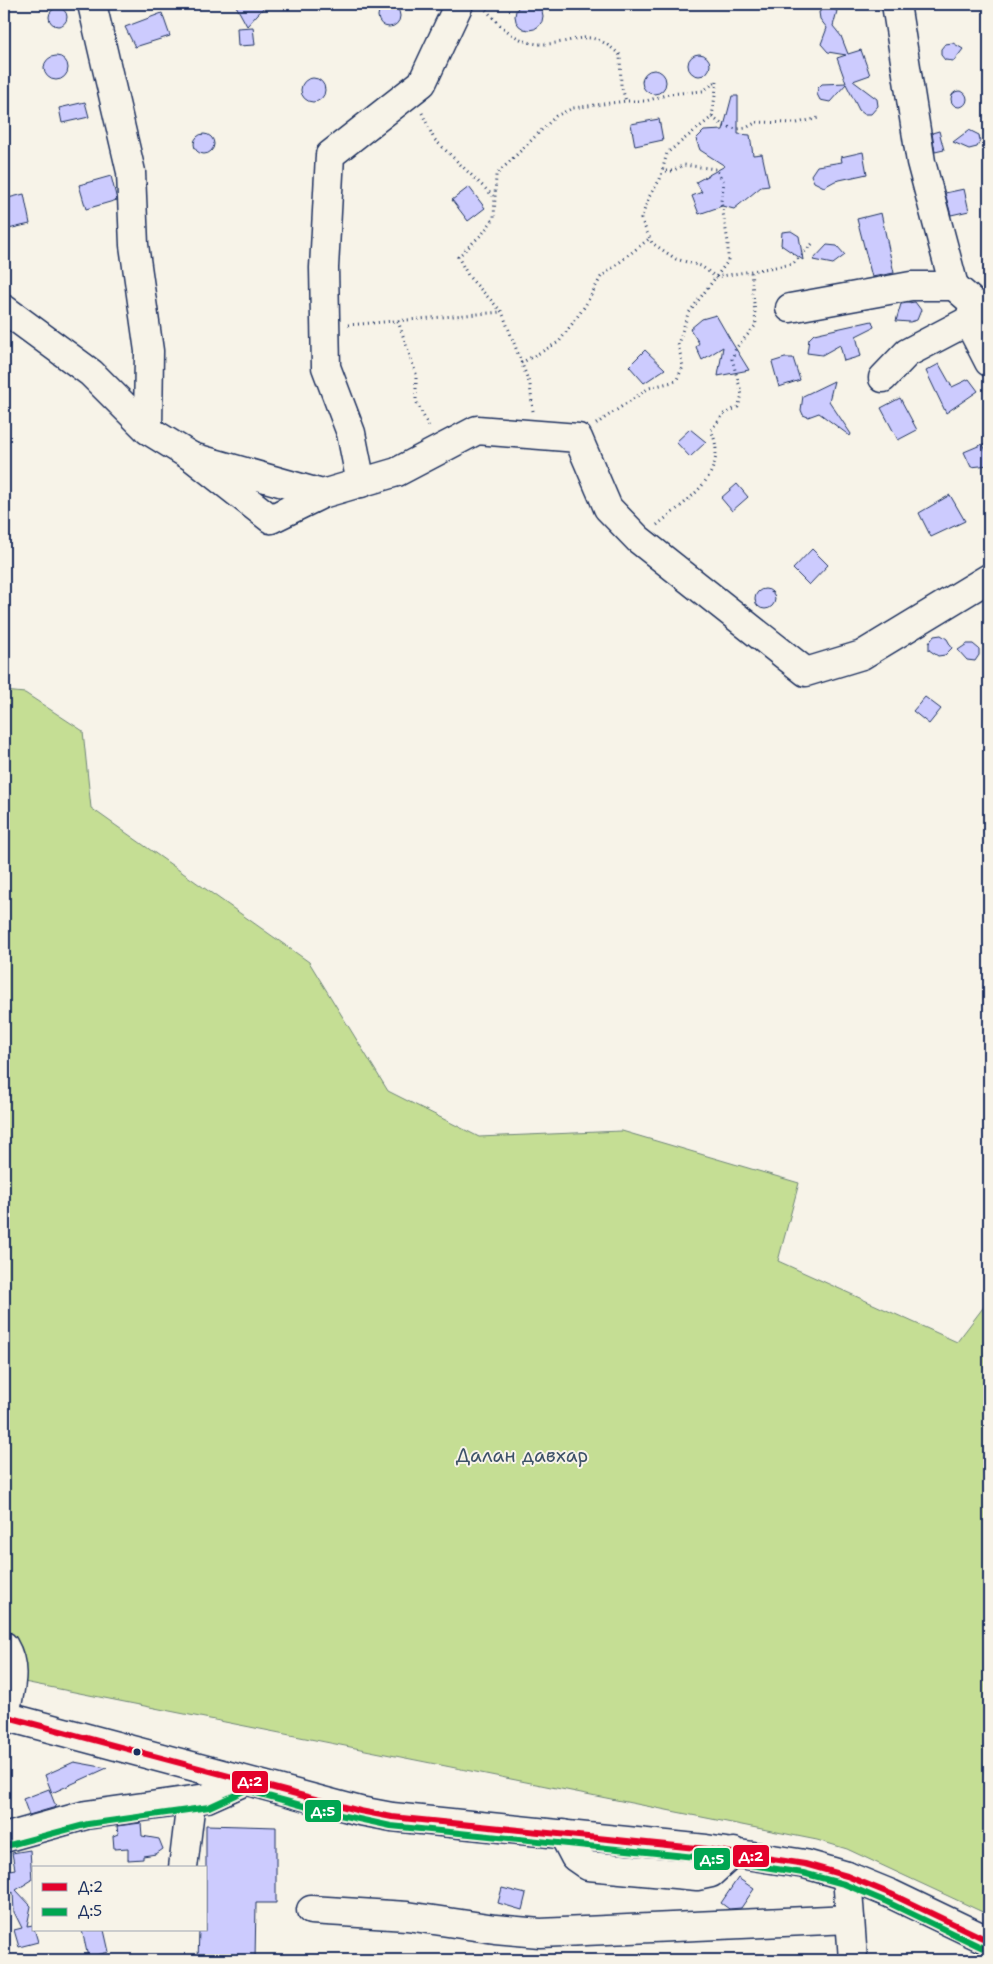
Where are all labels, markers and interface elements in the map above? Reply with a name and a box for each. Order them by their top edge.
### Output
park label: Далан давхар [456,1443,588,1468]
unlabelled marker [132,1747,142,1757]
line badge: Д:2 [231,1770,269,1794]
text: Д:2 [237,1772,263,1790]
line badge: Д:5 [304,1799,342,1823]
text: Д:5 [311,1802,335,1820]
line badge: Д:2 [732,1844,770,1868]
line badge: Д:5 [693,1847,731,1871]
text: Д:2 [738,1847,764,1865]
text: Д:5 [700,1850,724,1868]
legend [32,1866,208,1932]
text: Д:2 [78,1877,103,1897]
text: Д:5 [78,1901,102,1921]

